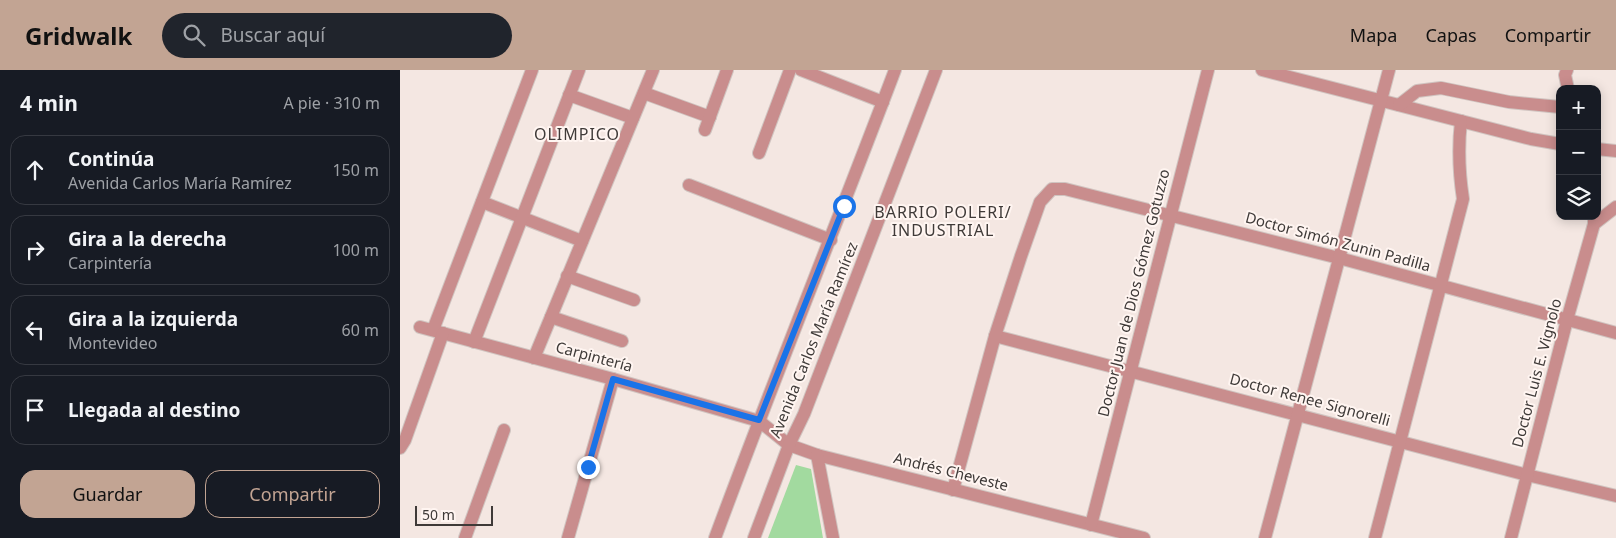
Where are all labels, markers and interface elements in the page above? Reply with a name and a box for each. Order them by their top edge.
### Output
search box [162,13,512,58]
text: Gridwalk [25,19,132,52]
icon: search [180,21,208,49]
text: Buscar aquí [220,22,325,48]
text: Mapa [1350,23,1397,47]
text: Capas [1425,23,1477,47]
text: Compartir [1505,23,1591,47]
map controls [1556,85,1601,220]
button: + [1556,85,1601,130]
text: 4 min [20,89,78,117]
text: A pie · 310 m [283,92,380,114]
district label: OLIMPICO [534,123,620,145]
button: − [1556,130,1601,175]
text: Continúa [68,146,154,172]
icon: ahead [21,156,49,184]
text: 150 m [332,159,379,181]
street label: Doctor Juan de Dios Gómez Gotuzzo [1093,167,1174,419]
text: Avenida Carlos María Ramírez [68,172,292,194]
button: layers [1556,175,1601,220]
route start [833,195,856,218]
district label: BARRIO POLERI/ INDUSTRIAL [874,201,1012,241]
street label: Doctor Simón Zunin Padilla [1243,207,1433,275]
text: Gira a la derecha [68,226,227,252]
icon: right [21,236,49,264]
text: 100 m [332,239,379,261]
street label: Avenida Carlos María Ramírez [765,239,862,441]
text: Carpintería [68,252,152,274]
street label: Doctor Luis E. Vignolo [1507,296,1566,449]
text: Gira a la izquierda [68,306,238,332]
icon: left [21,316,49,344]
text: 60 m [342,319,379,341]
text: Montevideo [68,332,157,354]
street label: Carpintería [554,336,635,376]
street label: Doctor Renee Signorelli [1228,368,1393,430]
icon: arrive [21,396,49,424]
text: Llegada al destino [68,397,240,423]
street label: Andrés Cheveste [892,447,1011,495]
route end [577,456,600,479]
button: Guardar [20,470,195,518]
button: Compartir [205,470,380,518]
scale bar [415,503,492,526]
text: 50 m [422,505,455,524]

